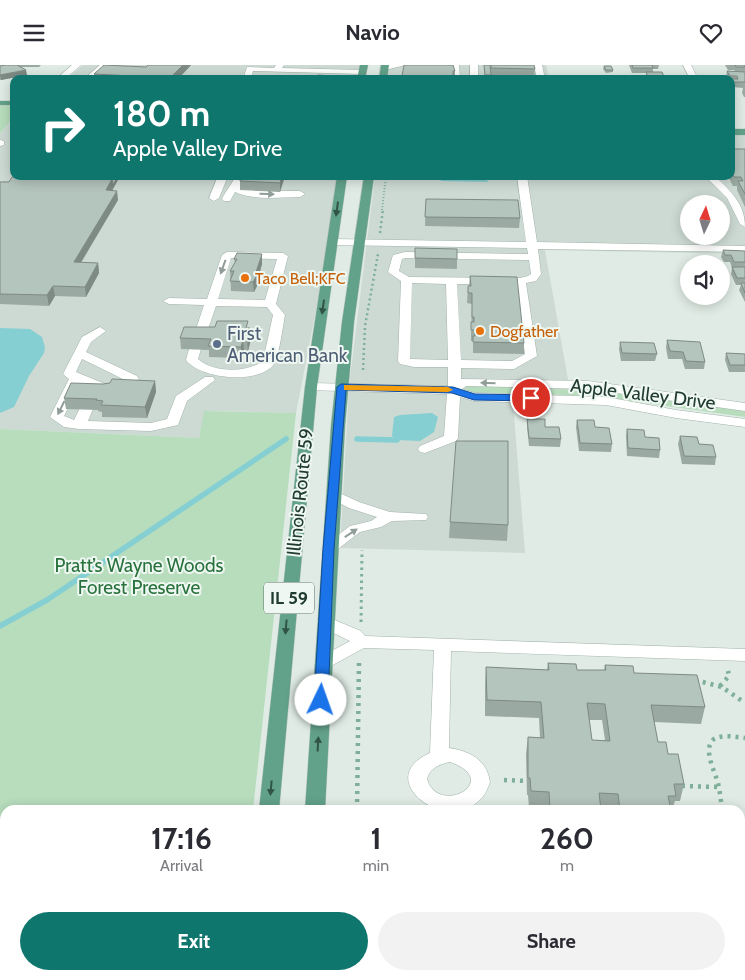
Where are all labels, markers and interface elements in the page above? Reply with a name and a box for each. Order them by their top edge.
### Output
icon: menu [20,19,48,47]
text: Navio [345,19,400,46]
icon: heart [697,19,725,47]
text: 180 m [113,92,210,135]
icon: right [30,95,95,160]
text: Apple Valley Drive [113,135,282,162]
one-way arrow [259,190,275,198]
north arrow [680,195,730,245]
map controls [680,195,730,305]
one-way arrow [333,202,341,218]
button: sound [680,255,730,305]
one-way arrow [219,260,227,275]
place label: Taco Bell;KFC [255,269,346,288]
marker: Taco Bell;KFC [239,272,251,284]
one-way arrow [319,300,327,316]
place label: First American Bank [227,322,348,367]
place label: Dogfather [490,322,559,341]
marker: Dogfather [474,325,486,337]
marker: First American Bank [211,338,223,350]
street label: Apple Valley Drive [569,374,717,414]
pin [510,377,552,419]
one-way arrow [480,379,496,387]
icon: arrive [517,384,545,412]
one-way arrow [56,401,65,416]
street label: Illinois Route 59 [282,427,318,557]
one-way arrow [344,529,358,538]
park label: Pratt’s Wayne Woods Forest Preserve [55,554,224,599]
road number: IL 59 [264,583,314,613]
one-way arrow [282,619,290,635]
position arrow [294,673,346,725]
one-way arrow [315,736,323,752]
one-way arrow [267,781,275,797]
text: 17:16 [151,820,212,857]
text: 1 [370,820,382,857]
text: 260 [540,820,594,857]
text: Arrival [160,856,203,875]
text: min [363,856,389,875]
text: m [560,856,574,875]
button: Exit [20,912,368,970]
button: Share [378,912,725,970]

